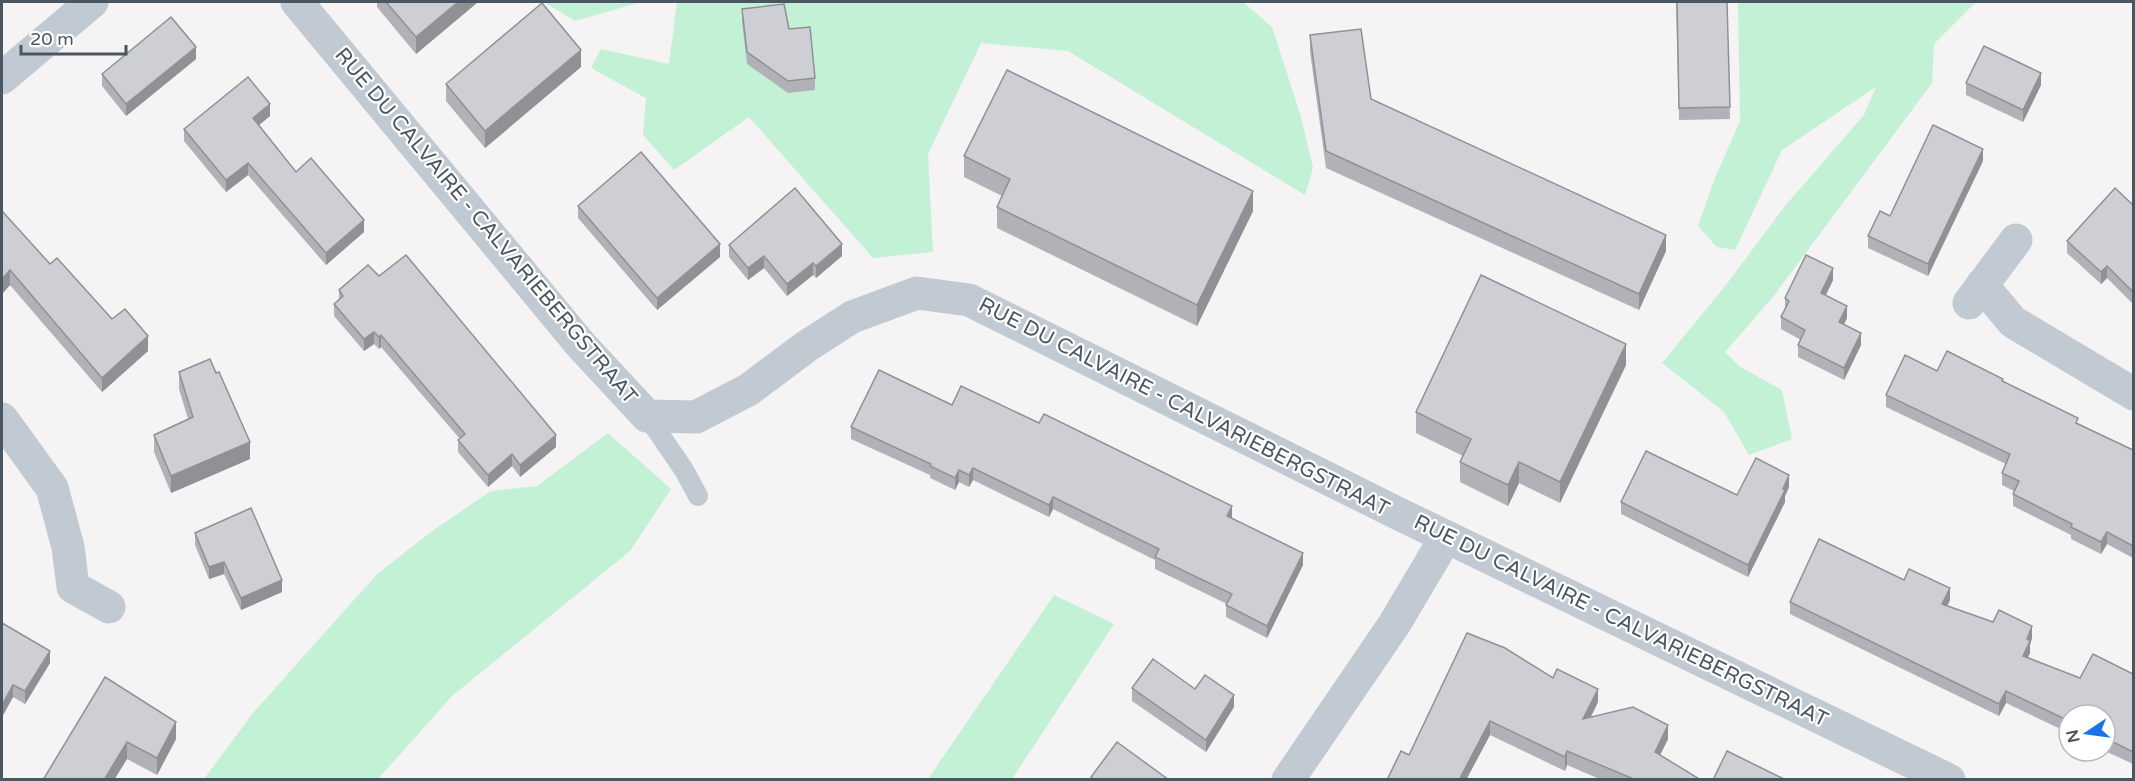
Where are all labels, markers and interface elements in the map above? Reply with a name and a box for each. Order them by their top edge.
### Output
scale bar [21,18,126,56]
text: 20 m [30,28,74,50]
street label: RUE DU CALVAIRE - CALVARIEBERGSTRAAT [329,43,643,409]
street label: RUE DU CALVAIRE - CALVARIEBERGSTRAAT [975,292,1394,522]
street label: RUE DU CALVAIRE - CALVARIEBERGSTRAAT [1410,510,1832,733]
north arrow [2057,703,2117,763]
text: N [2062,728,2085,745]

